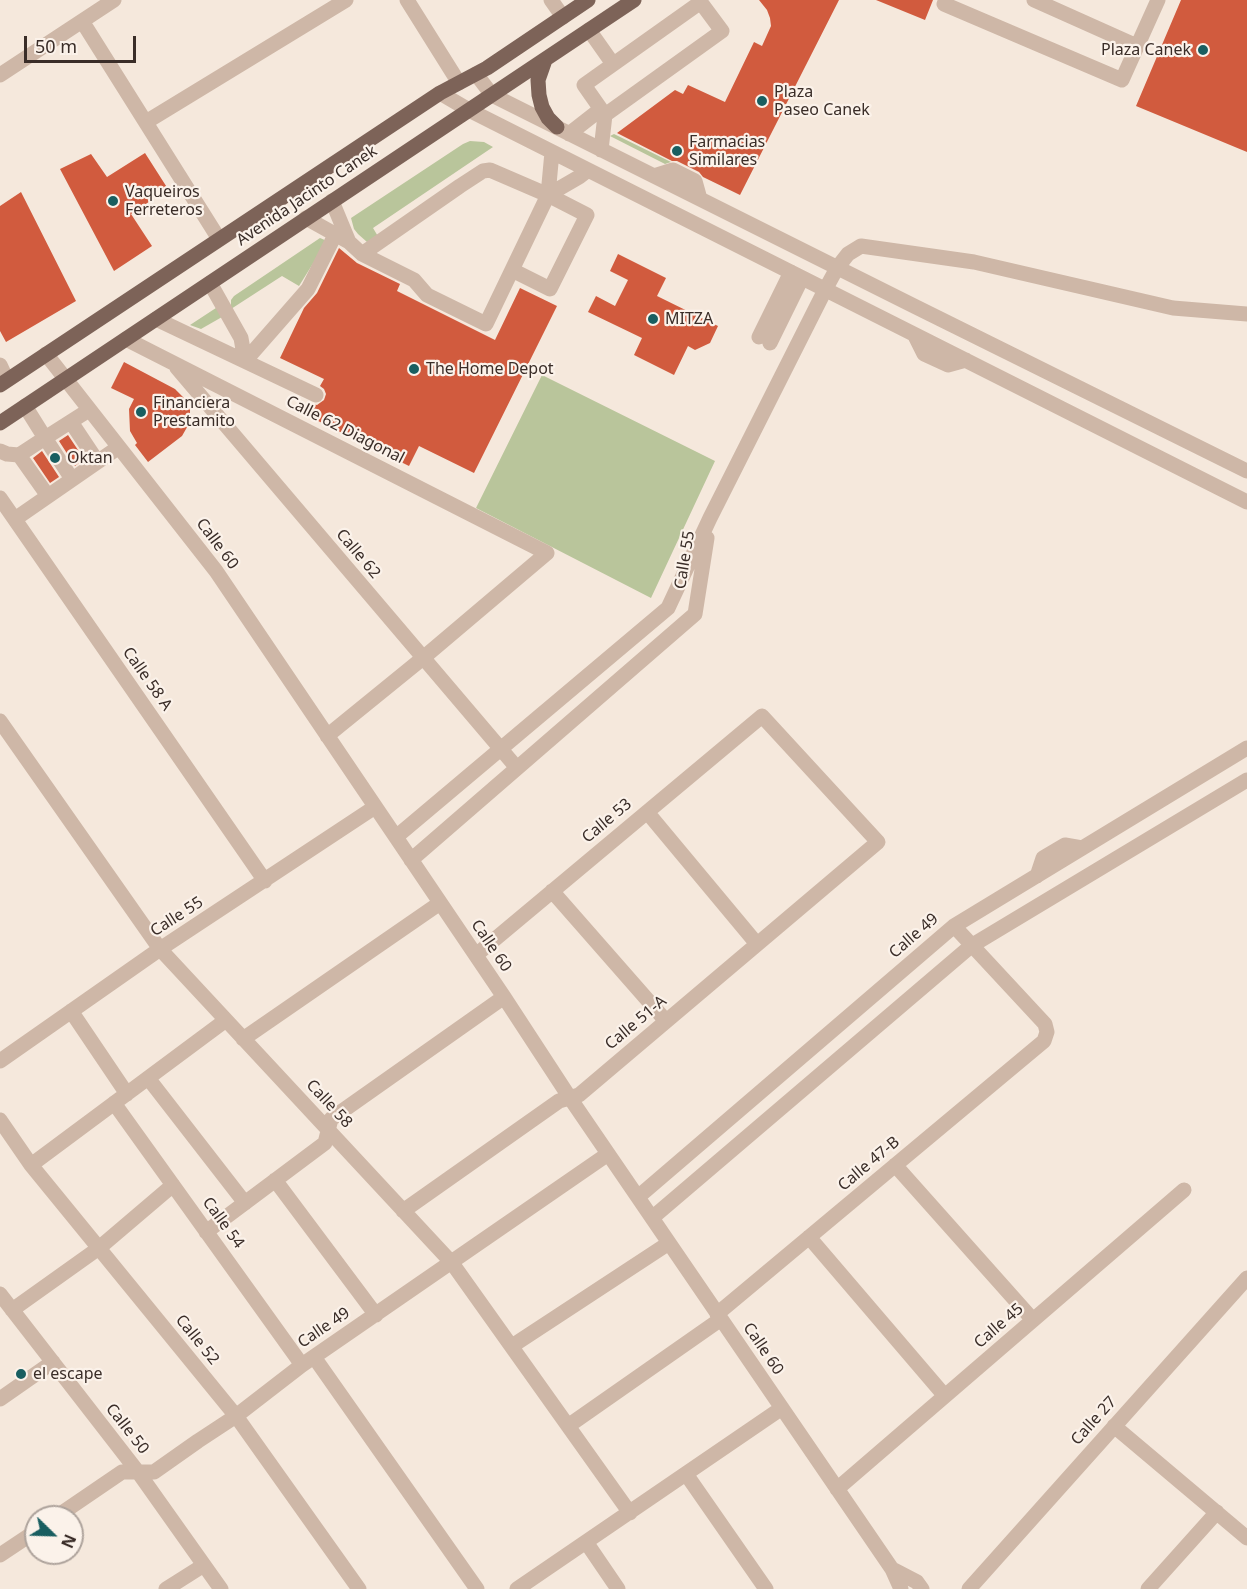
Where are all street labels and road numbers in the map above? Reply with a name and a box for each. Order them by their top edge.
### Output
street label: Avenida Jacinto Canek [233,142,381,250]
street label: Calle 62 Diagonal [283,392,407,468]
street label: Calle 60 [192,515,242,573]
street label: Calle 62 [332,525,384,583]
street label: Calle 55 [671,529,699,591]
street label: Calle 58 A [118,644,176,714]
street label: Calle 53 [578,795,636,847]
street label: Calle 55 [147,893,207,941]
street label: Calle 49 [886,909,942,963]
street label: Calle 60 [467,916,515,976]
street label: Calle 51-A [601,992,671,1054]
street label: Calle 58 [302,1076,356,1132]
street label: Calle 47-B [834,1133,904,1195]
street label: Calle 54 [198,1194,248,1252]
street label: Calle 45 [971,1299,1027,1353]
street label: Calle 49 [294,1304,354,1352]
street label: Calle 52 [171,1311,223,1369]
street label: Calle 60 [739,1319,787,1379]
street label: Calle 27 [1067,1393,1121,1449]
street label: Calle 50 [101,1400,153,1458]

